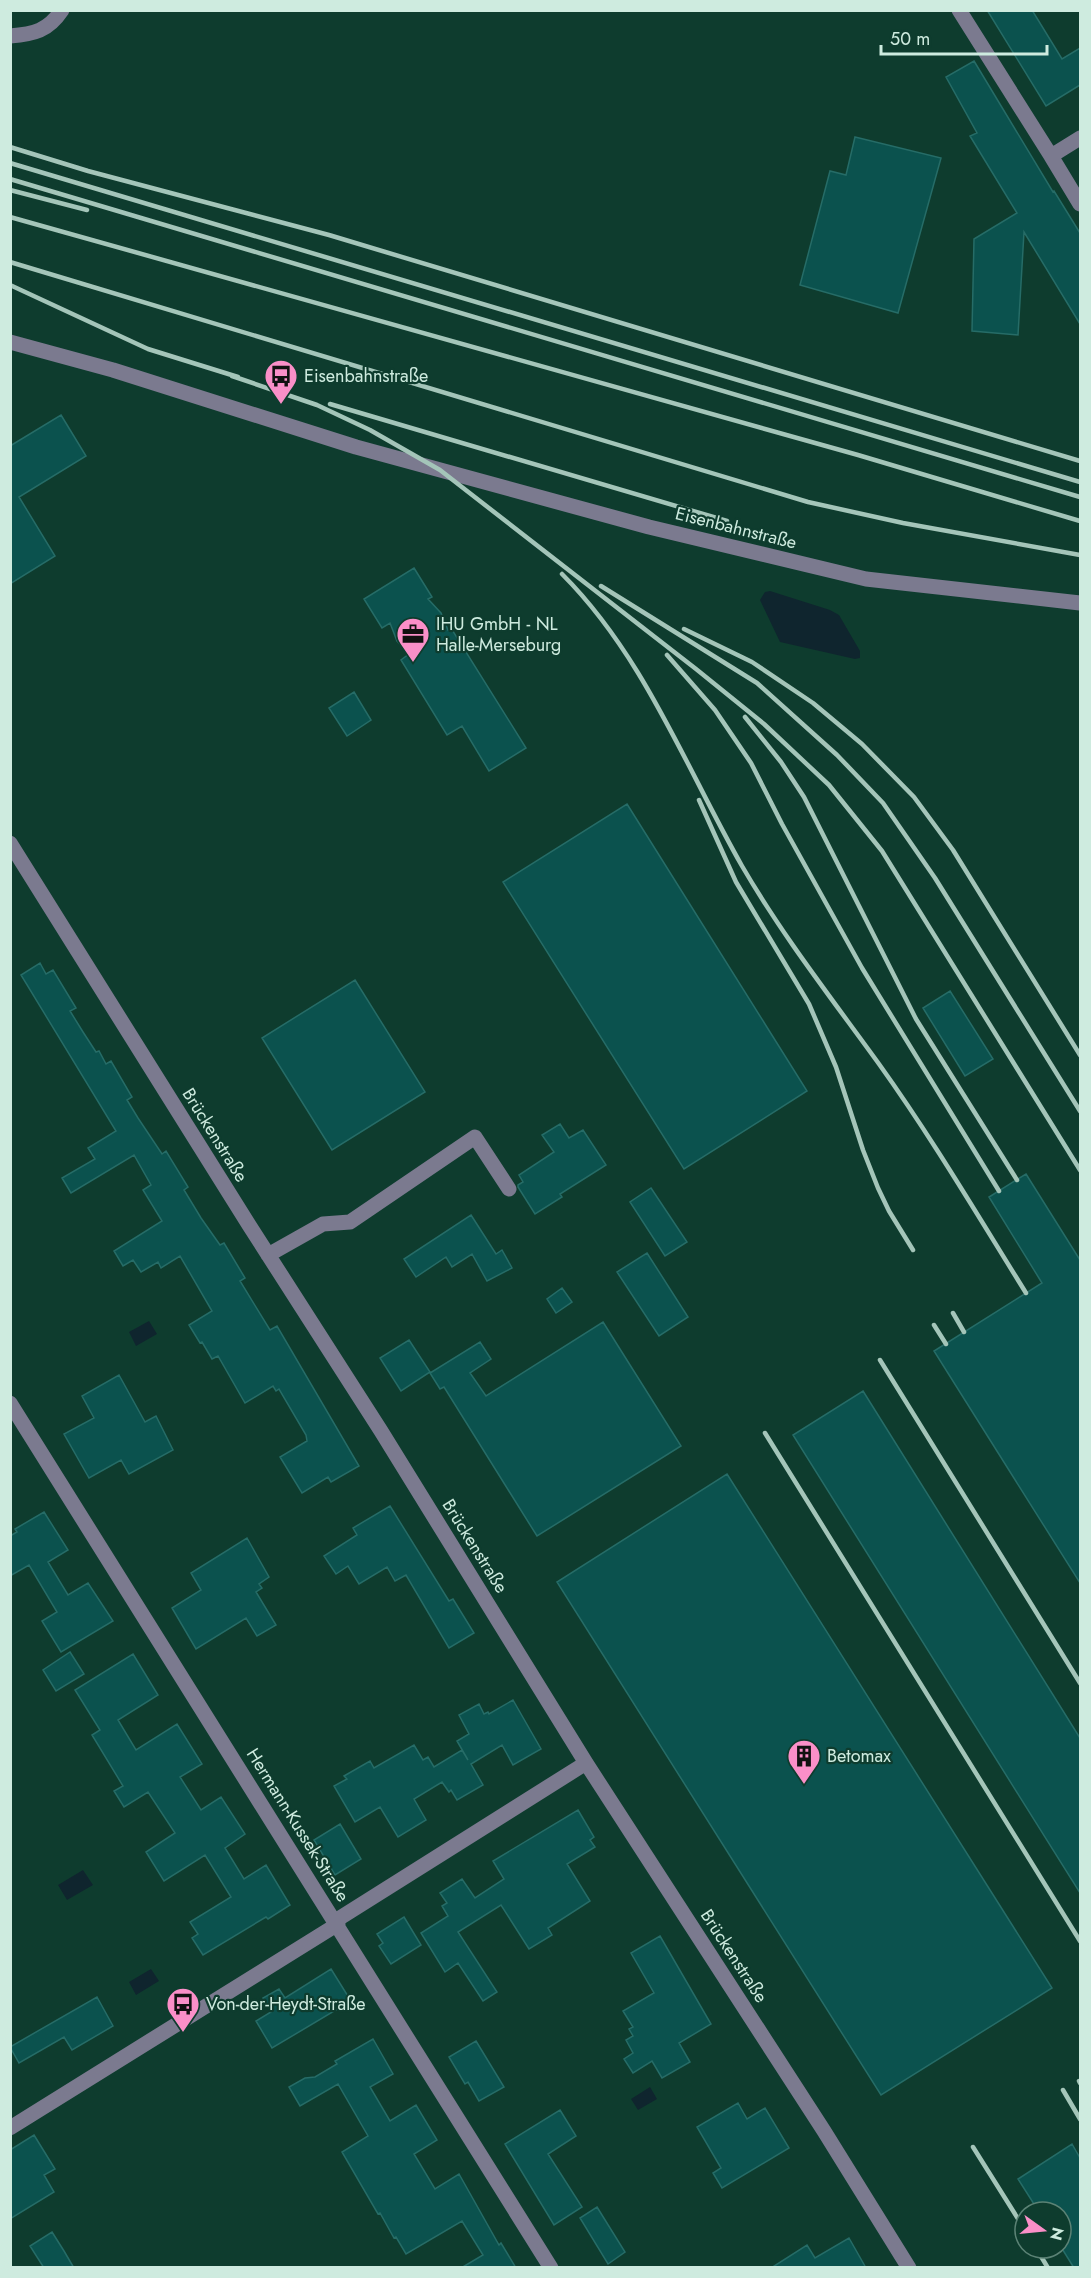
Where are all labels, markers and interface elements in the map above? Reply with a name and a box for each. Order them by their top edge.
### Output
scale bar [881,18,1048,56]
text: 50 m [890,26,930,52]
bus stop icon: Eisenbahnstraße [263,358,299,405]
place label: Eisenbahnstraße [304,363,428,389]
street label: Eisenbahnstraße [673,500,799,556]
place label: IHU GmbH - NL Halle-Merseburg [436,611,561,658]
office icon: IHU GmbH - NL Halle-Merseburg [395,616,431,663]
street label: Brückenstraße [176,1083,254,1187]
street label: Brückenstraße [436,1494,514,1598]
building icon: Betomax [786,1738,822,1785]
street label: Hermann-Kussek-Straße [240,1743,356,1907]
place label: Betomax [827,1743,891,1769]
street label: Brückenstraße [694,1904,774,2008]
bus stop icon: Von-der-Heydt-Straße [165,1986,201,2033]
place label: Von-der-Heydt-Straße [206,1991,366,2017]
north arrow [1013,2200,1073,2260]
text: N [1044,2225,1070,2243]

